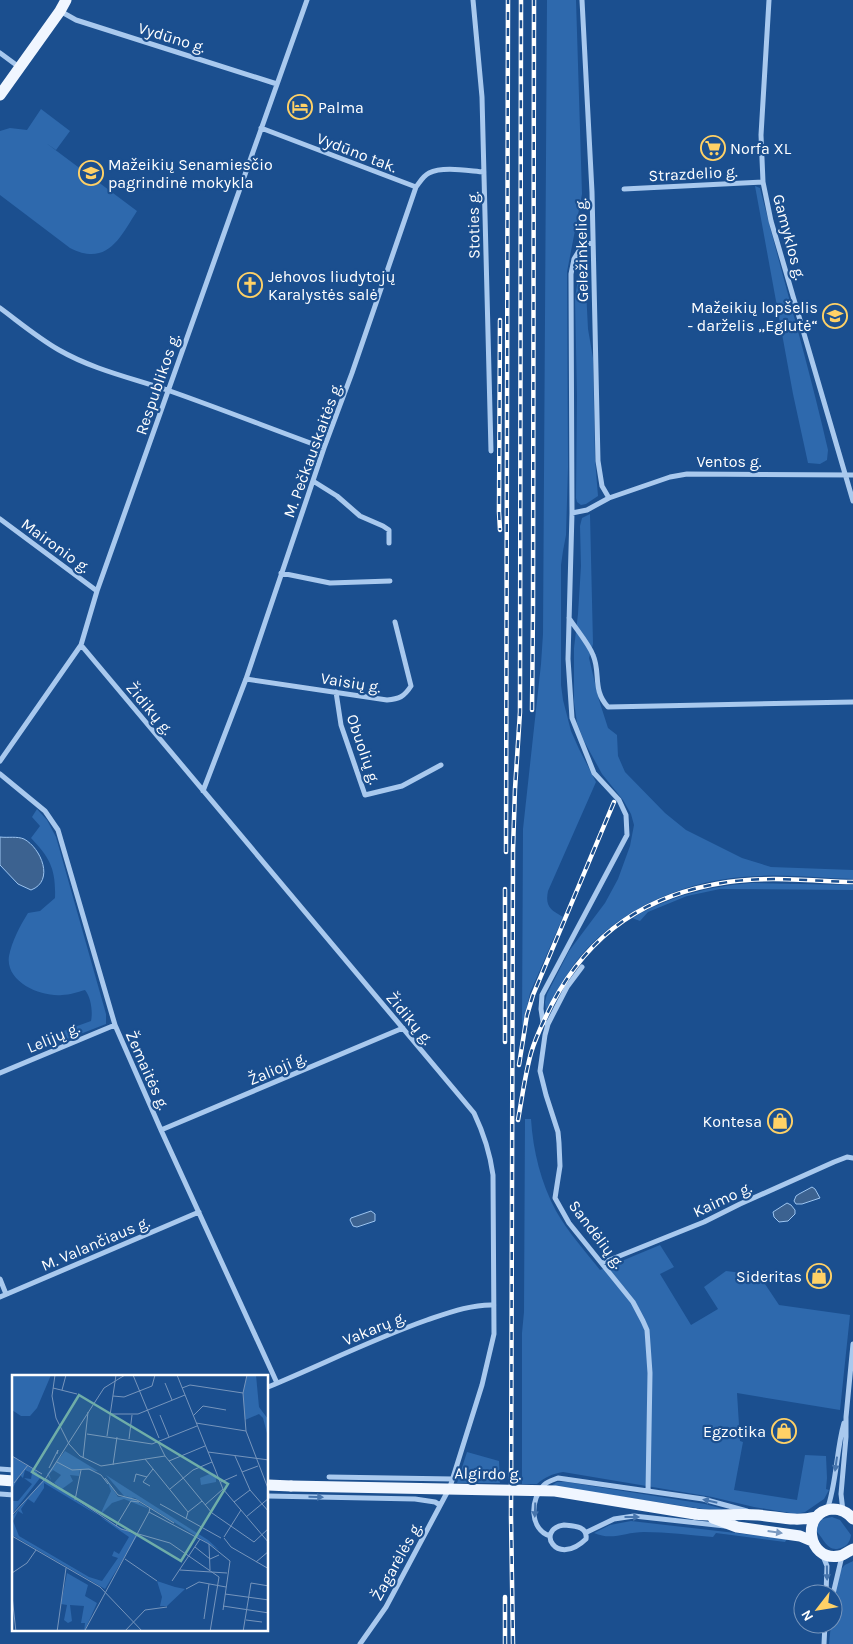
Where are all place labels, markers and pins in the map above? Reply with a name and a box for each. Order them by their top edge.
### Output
hotel icon: Palma [287,94,313,120]
place label: Palma [318,98,364,117]
supermarket icon: Norfa XL [700,135,726,161]
place label: Norfa XL [730,139,792,158]
place label: Mažeikių Senamiesčio pagrindinė mokykla [108,155,273,192]
school or university icon: Mažeikių Senamiesčio pagrindinė mokykla [78,160,104,186]
place label: Jehovos liudytojų Karalystės salė [268,267,396,304]
church icon: Jehovos liudytojų Karalystės salė [237,272,263,298]
place label: Mažeikių lopšelis - darželis „Eglutė“ [687,298,818,335]
school or university icon: Mažeikių lopšelis - darželis „Eglutė“ [822,303,848,329]
shop icon: Kontesa [767,1108,793,1134]
place label: Kontesa [702,1112,762,1131]
shop icon: Sideritas [806,1263,832,1289]
place label: Sideritas [736,1267,802,1286]
shop icon: Egzotika [771,1418,797,1444]
place label: Egzotika [703,1422,766,1441]

